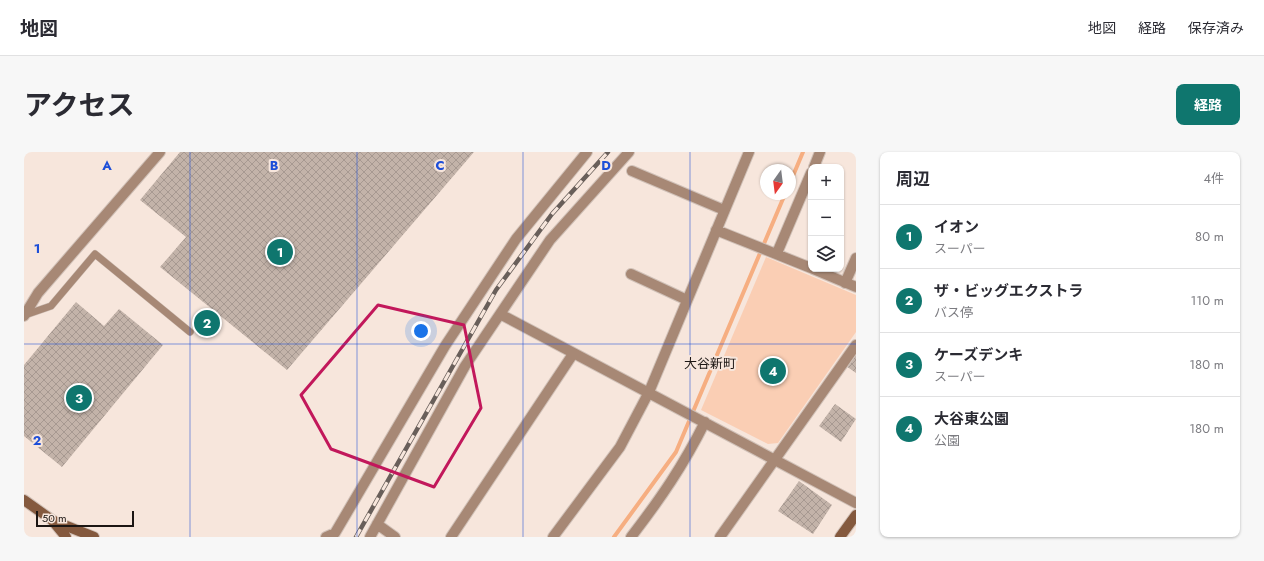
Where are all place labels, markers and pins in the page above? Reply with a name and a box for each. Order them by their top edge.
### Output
pin: 1 [267,237,293,267]
pin: 2 [194,308,220,338]
pin: 4 [760,356,786,386]
pin: 3 [66,383,92,413]

